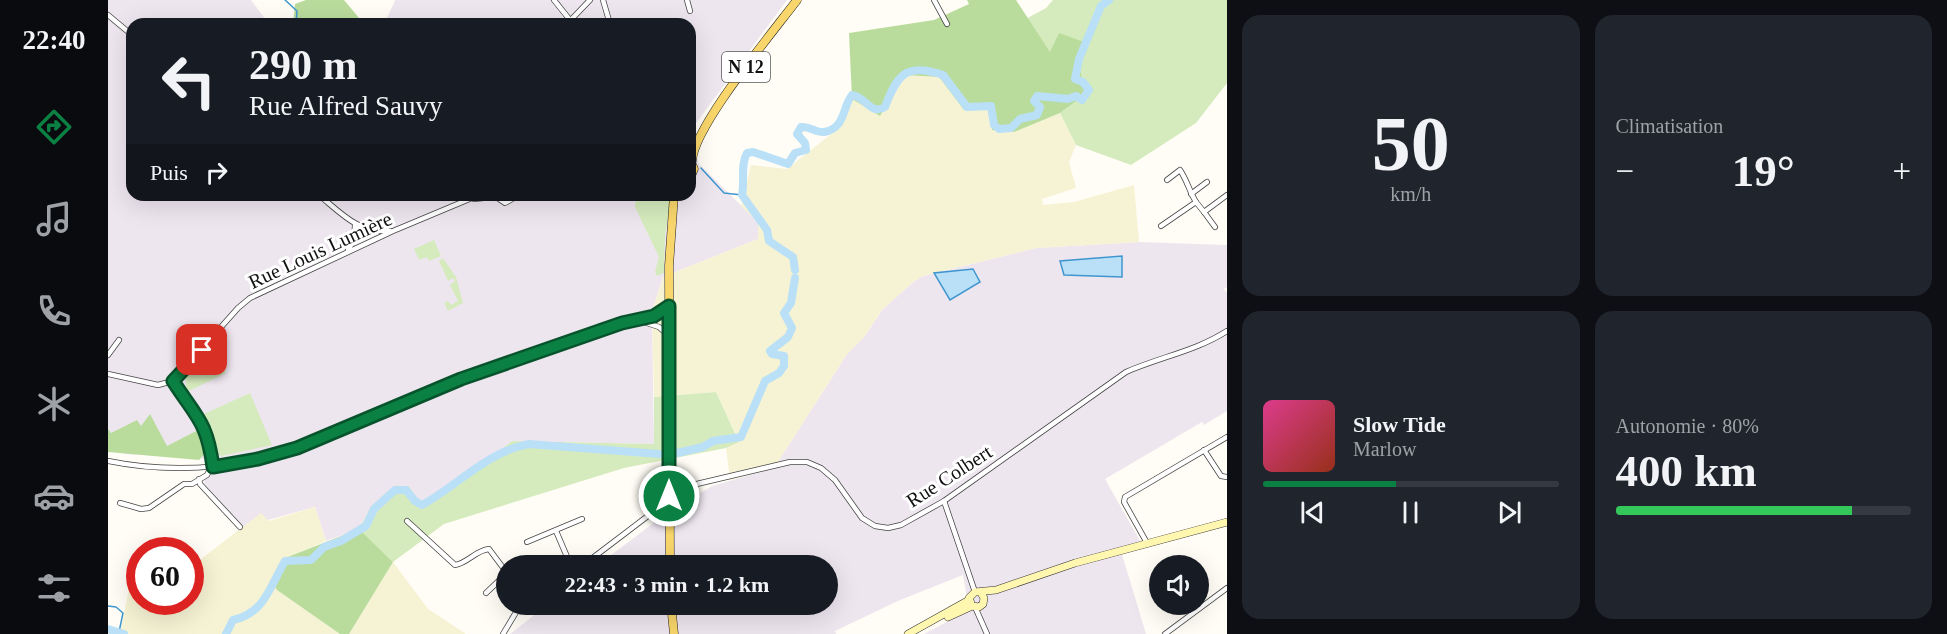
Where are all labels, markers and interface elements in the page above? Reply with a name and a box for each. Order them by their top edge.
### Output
text: 22:40 [23,25,86,55]
icon: left [150,42,228,120]
text: 290 m [249,42,358,88]
road number: N 12 [722,52,770,82]
text: Rue Alfred Sauvy [249,91,442,121]
text: 50 [1372,100,1450,187]
icon: directions [33,106,75,148]
text: Climatisation [1616,115,1723,137]
text: 19° [1732,146,1795,196]
text: − [1616,153,1634,189]
text: + [1892,153,1911,189]
icon: right [200,156,233,189]
text: Puis [150,160,188,185]
text: km/h [1390,183,1431,205]
icon: music [33,198,75,240]
street label: Rue Louis Lumière [245,207,395,293]
icon: phone [33,290,75,332]
pin [176,324,227,375]
icon: arrive [185,333,218,366]
icon: climate [33,383,75,425]
text: Slow Tide [1353,412,1446,437]
text: Autonomie · 80% [1616,415,1759,437]
text: Marlow [1353,438,1416,460]
street label: Rue Colbert [902,440,996,512]
text: 400 km [1616,446,1757,496]
position arrow [637,464,701,528]
icon: car [33,475,75,517]
icon: previous [1296,496,1329,529]
icon: pause [1394,496,1427,529]
icon: next [1493,496,1526,529]
speed limit sign: 60 [126,537,204,615]
map controls [1149,555,1209,615]
button: sound [1149,555,1209,615]
icon: filters [33,567,75,609]
text: 22:43 · 3 min · 1.2 km [565,572,769,597]

